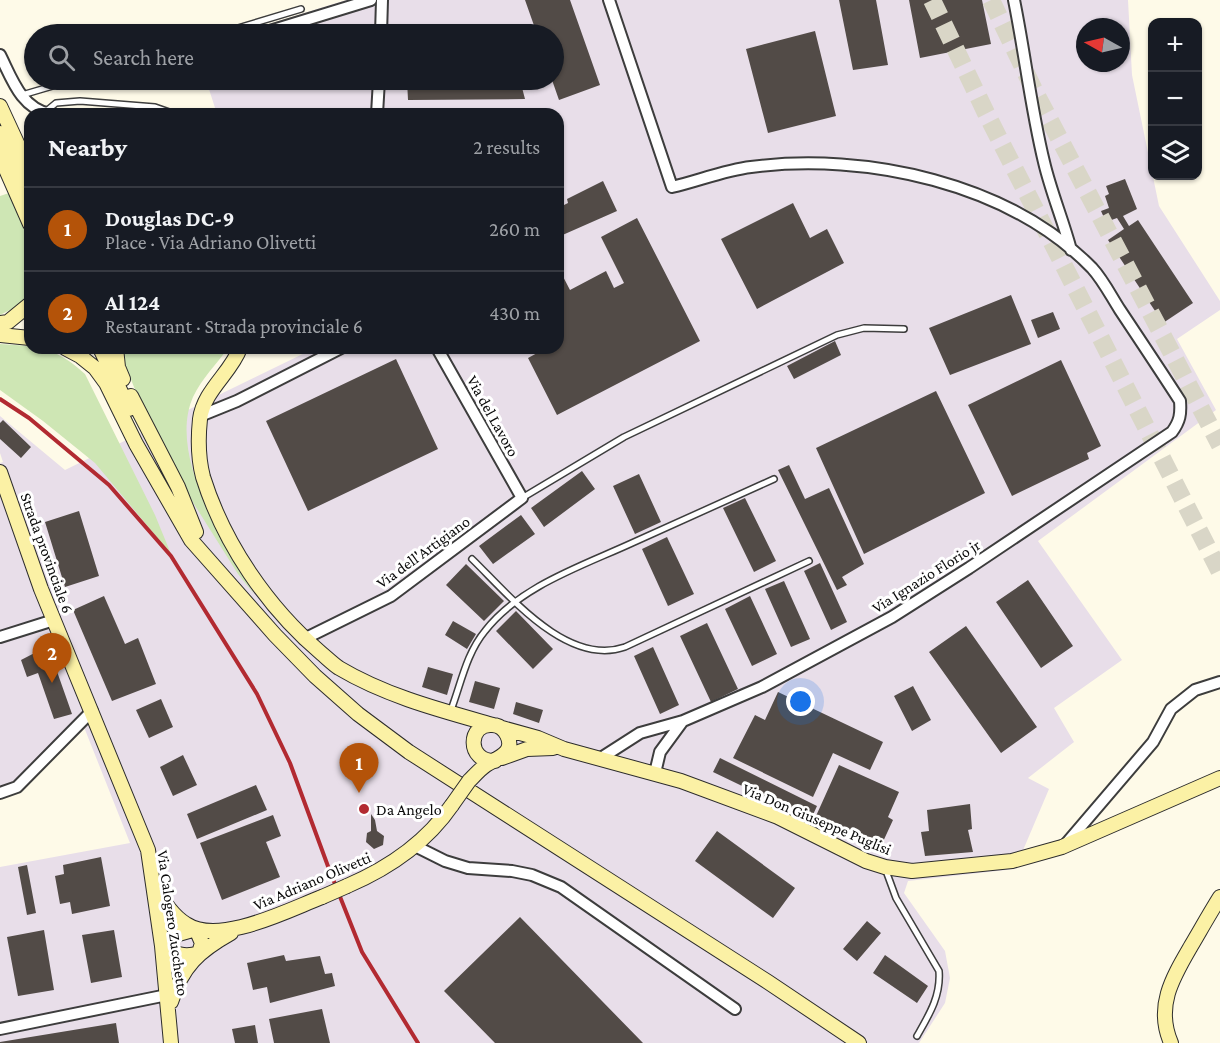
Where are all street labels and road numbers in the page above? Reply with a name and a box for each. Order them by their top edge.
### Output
street label: Via del Lavoro [464,373,522,459]
street label: Strada provinciale 6 [16,491,77,616]
street label: Via dell'Artigiano [373,512,474,592]
street label: Via Ignazio Florio jr [869,536,984,617]
street label: Via Don Giuseppe Puglisi [740,780,894,859]
street label: Via Calogero Zucchetto [153,849,192,997]
street label: Via Adriano Olivetti [251,849,373,913]

